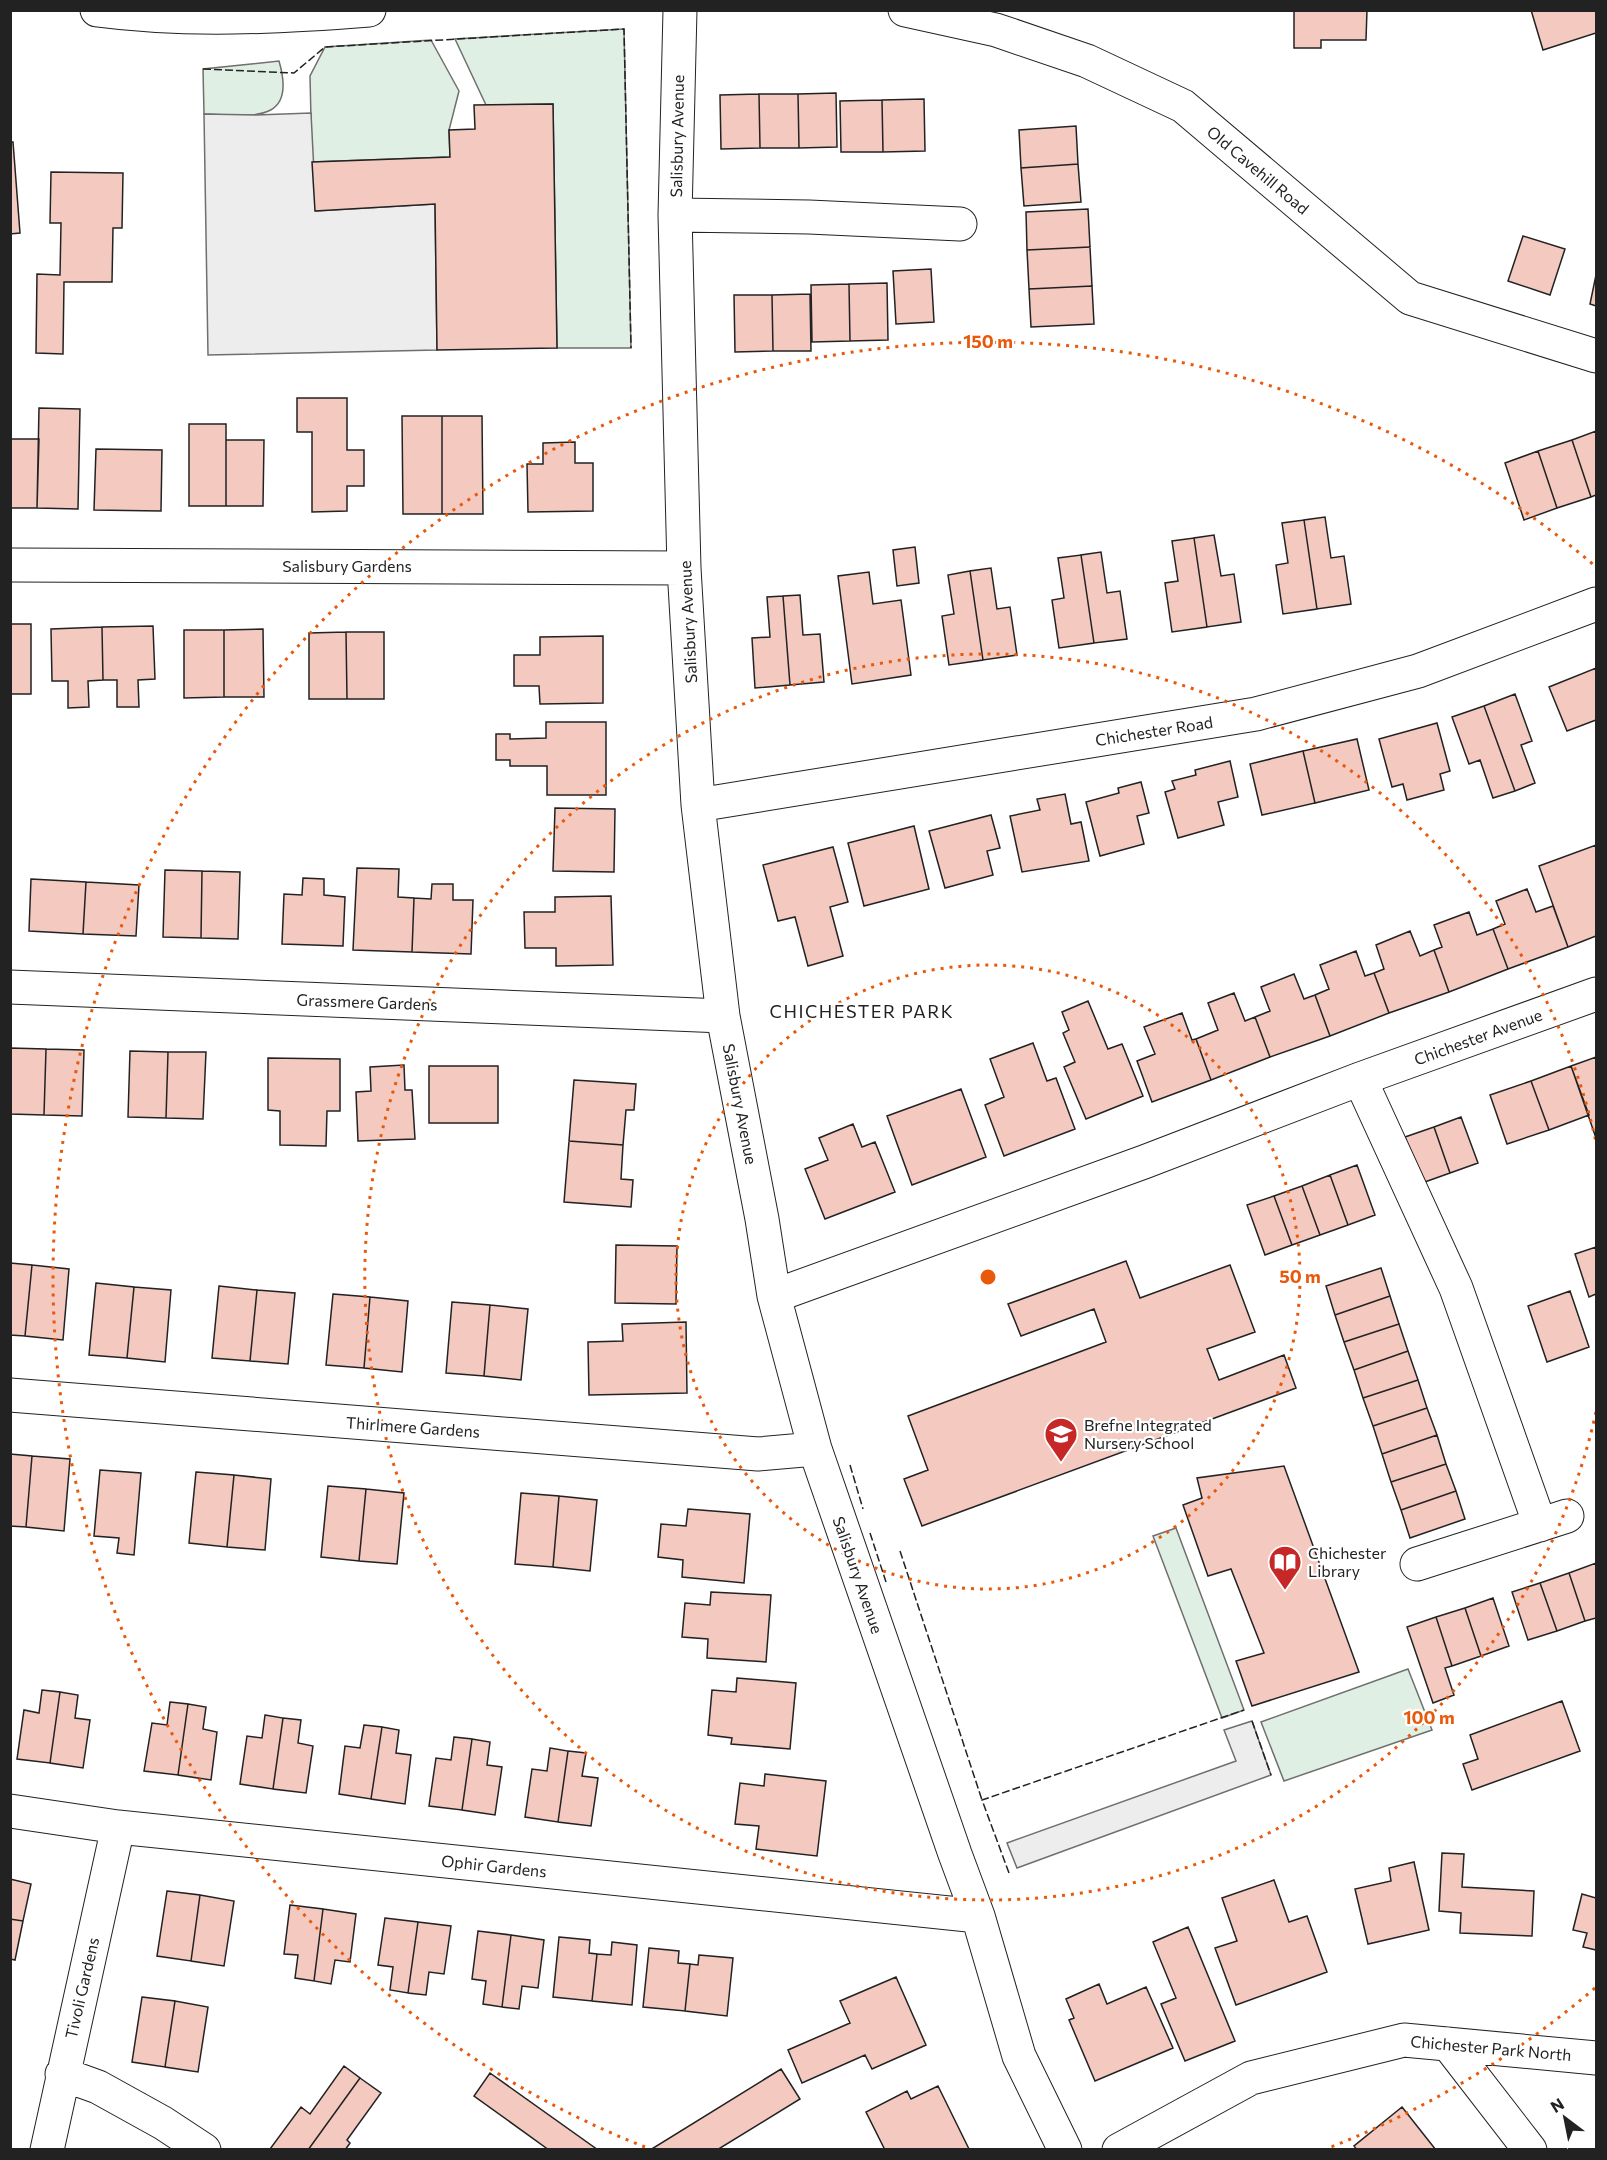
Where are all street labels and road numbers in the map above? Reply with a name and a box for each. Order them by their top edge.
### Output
street label: Salisbury Avenue [666,74,687,197]
street label: Old Cavehill Road [1204,122,1313,218]
street label: Salisbury Gardens [282,556,412,575]
street label: Salisbury Avenue [675,560,700,684]
street label: Chichester Road [1094,712,1214,749]
street label: Grassmere Gardens [296,990,438,1013]
street label: Chichester Avenue [1411,1005,1544,1068]
street label: Salisbury Avenue [719,1042,762,1166]
street label: Thirlmere Gardens [345,1412,481,1441]
street label: Salisbury Avenue [830,1514,887,1636]
street label: Ophir Gardens [441,1851,548,1880]
street label: Tivoli Gardens [61,1935,102,2040]
street label: Chichester Park North [1410,2031,1572,2064]

